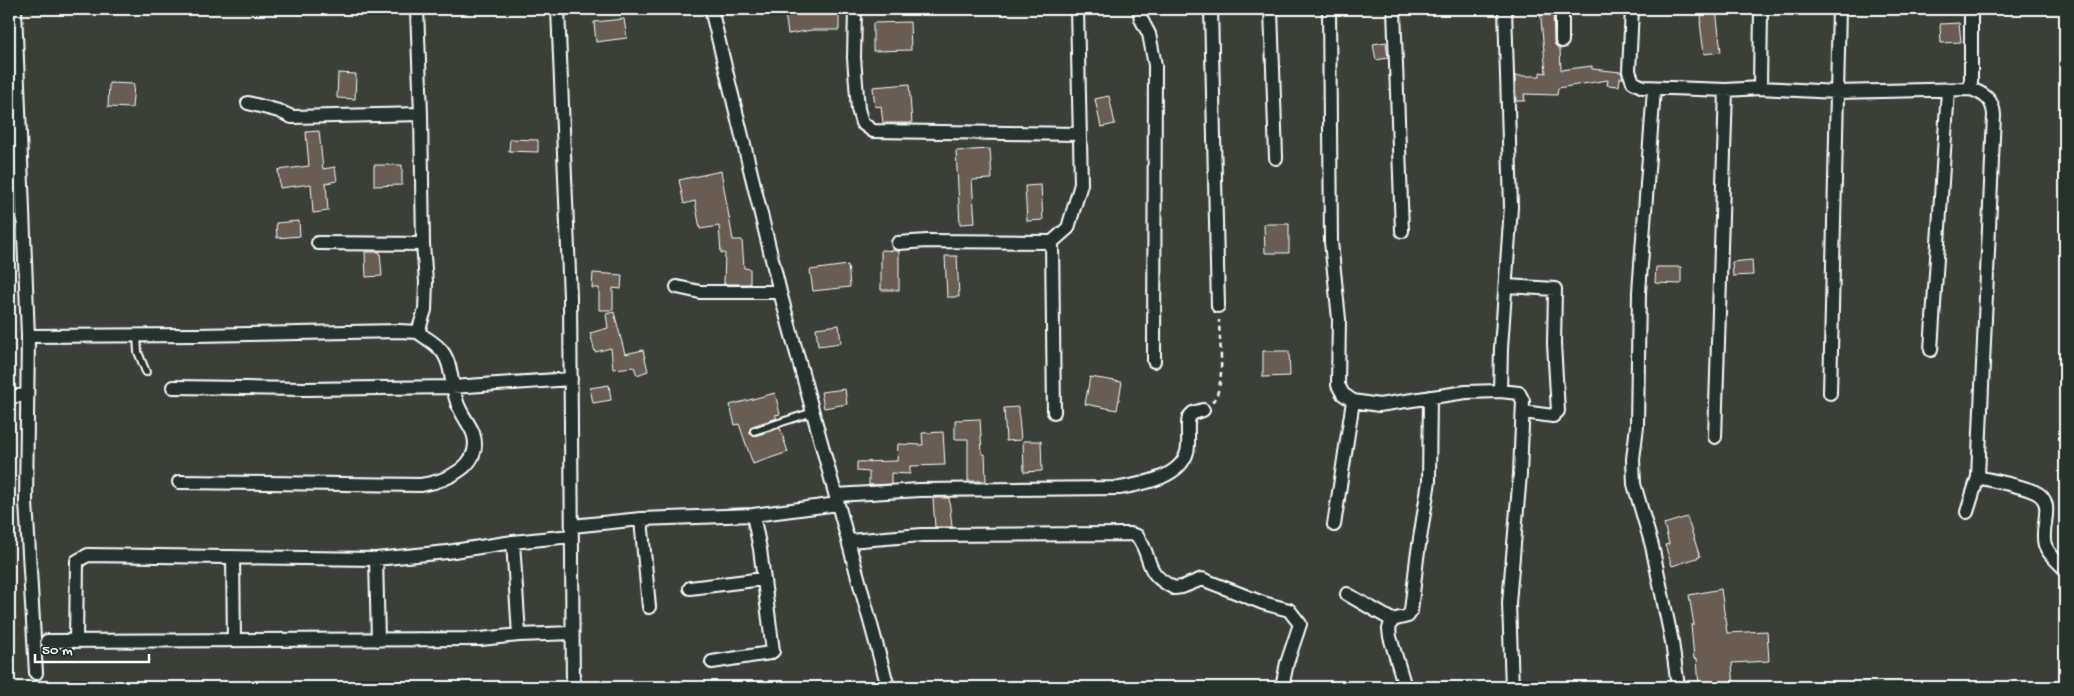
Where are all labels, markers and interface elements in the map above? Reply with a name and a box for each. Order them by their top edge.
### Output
scale bar [35,631,149,663]
text: 50 m [42,642,73,660]

